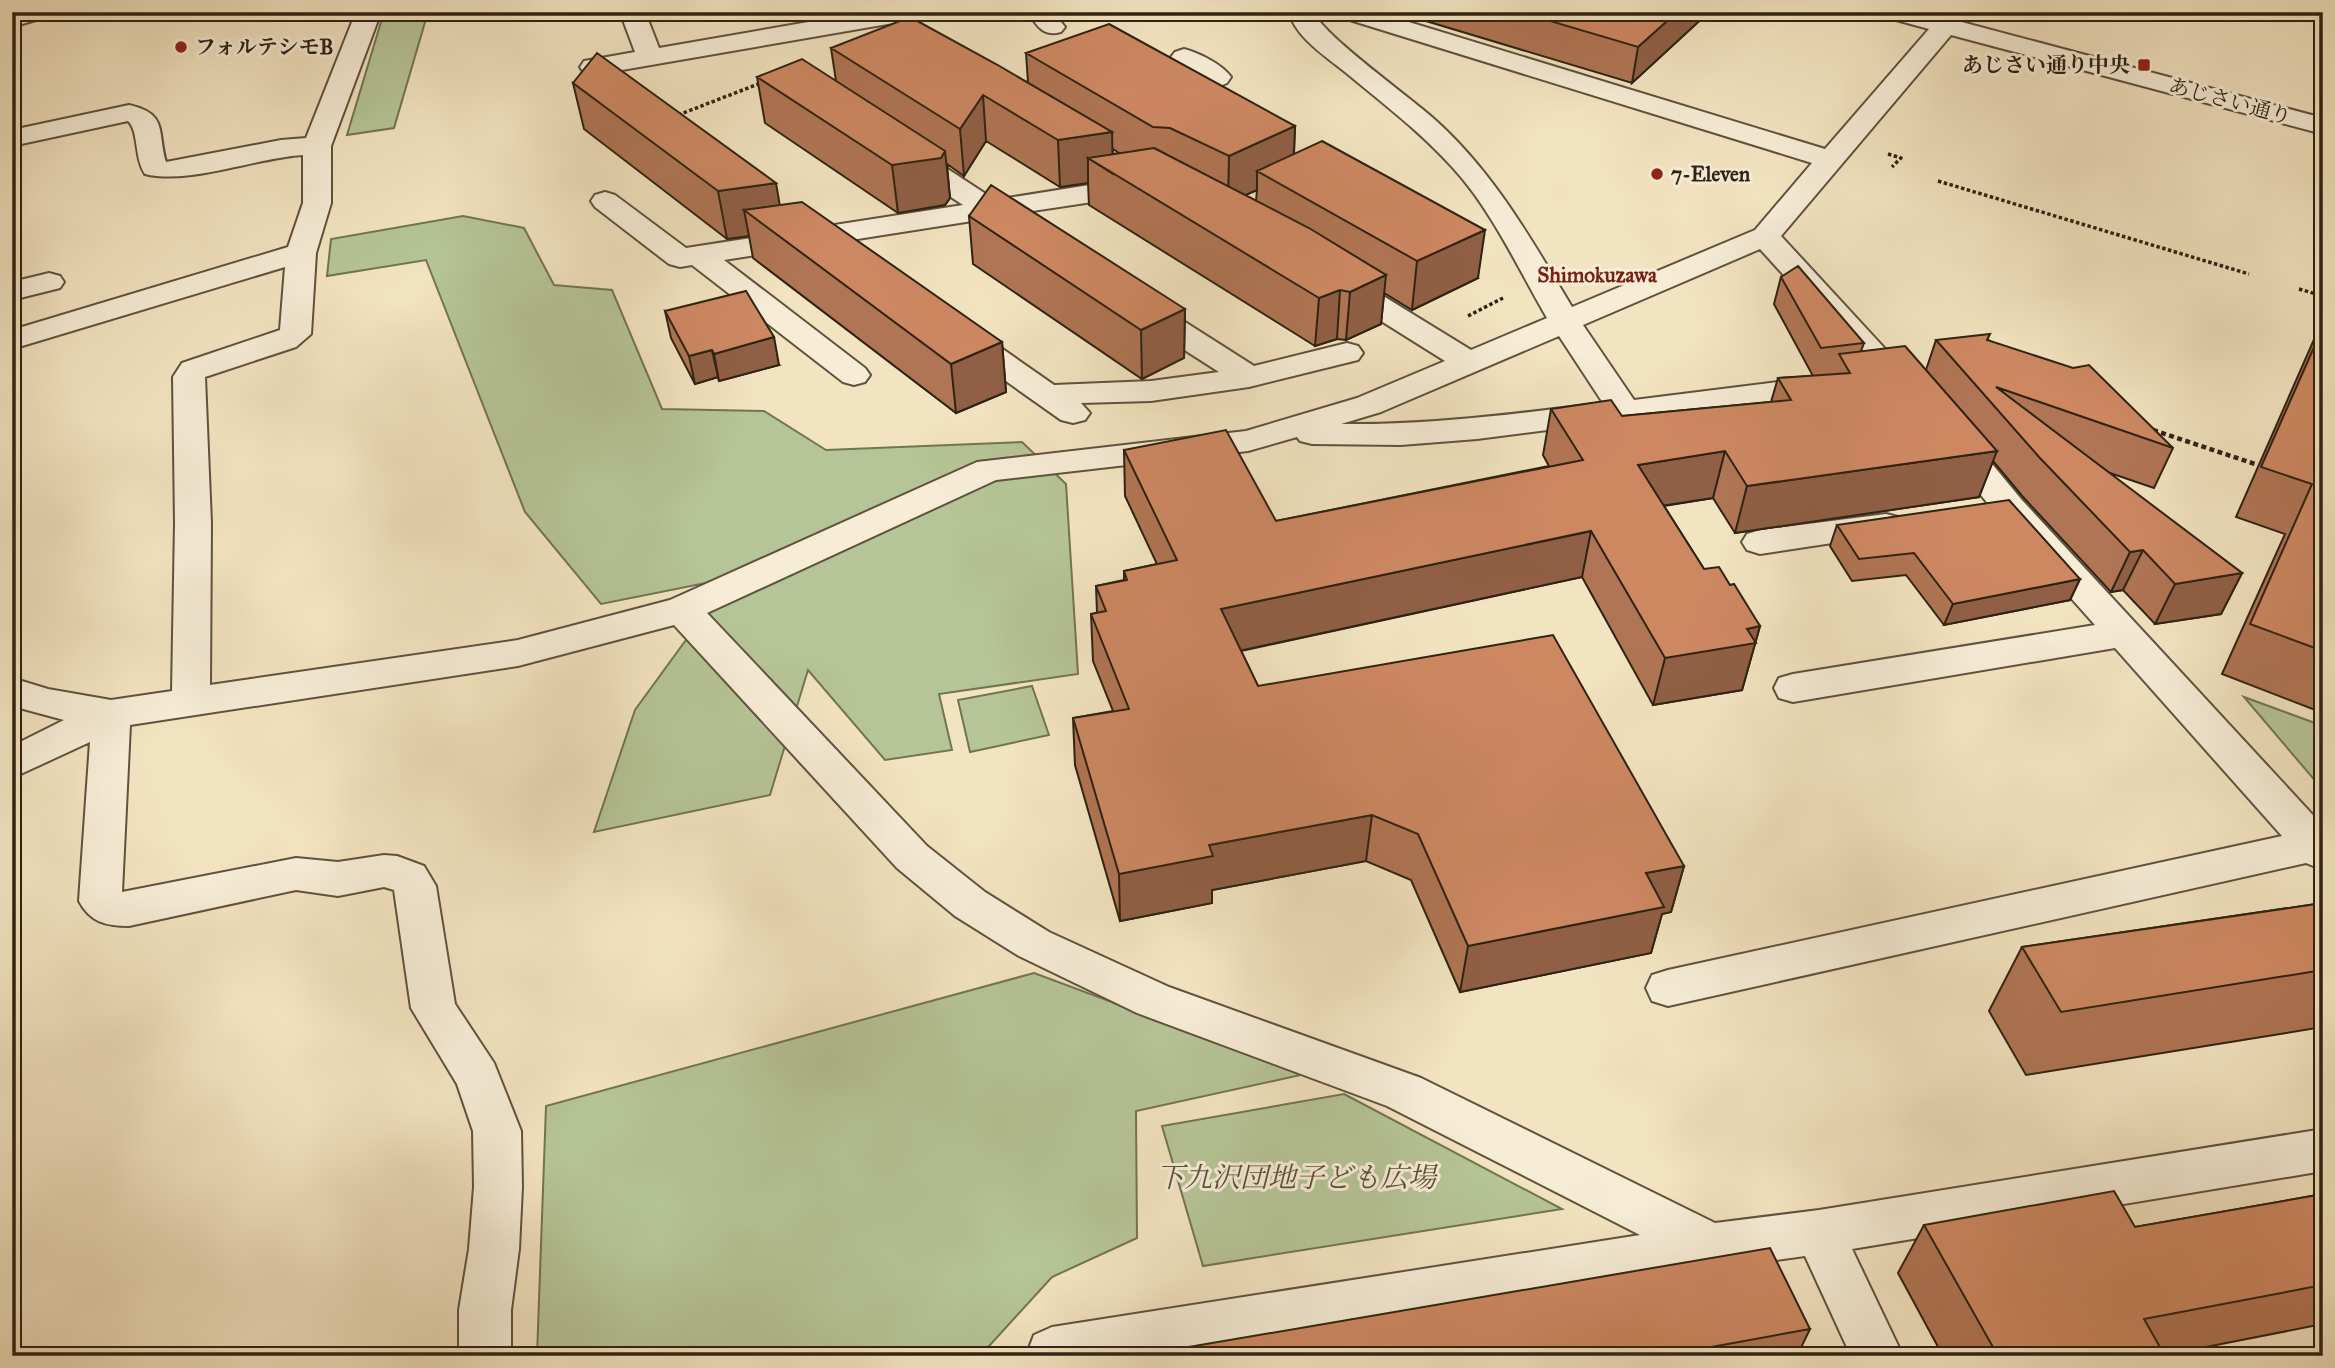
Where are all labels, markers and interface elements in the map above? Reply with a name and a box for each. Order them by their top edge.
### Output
place label: フォルテシモB [195,34,333,60]
marker: フォルテシモB [173,39,189,55]
place label: あじさい通り中央 [1962,52,2130,78]
marker: あじさい通り中央 [2136,57,2152,73]
street label: あじさい通り [2166,72,2294,130]
place label: 7-Eleven [1671,161,1751,187]
marker: 7-Eleven [1649,166,1665,182]
district label: Shimokuzawa [1537,262,1658,288]
park label: 下九沢団地子ども広場 [1156,1160,1439,1195]

